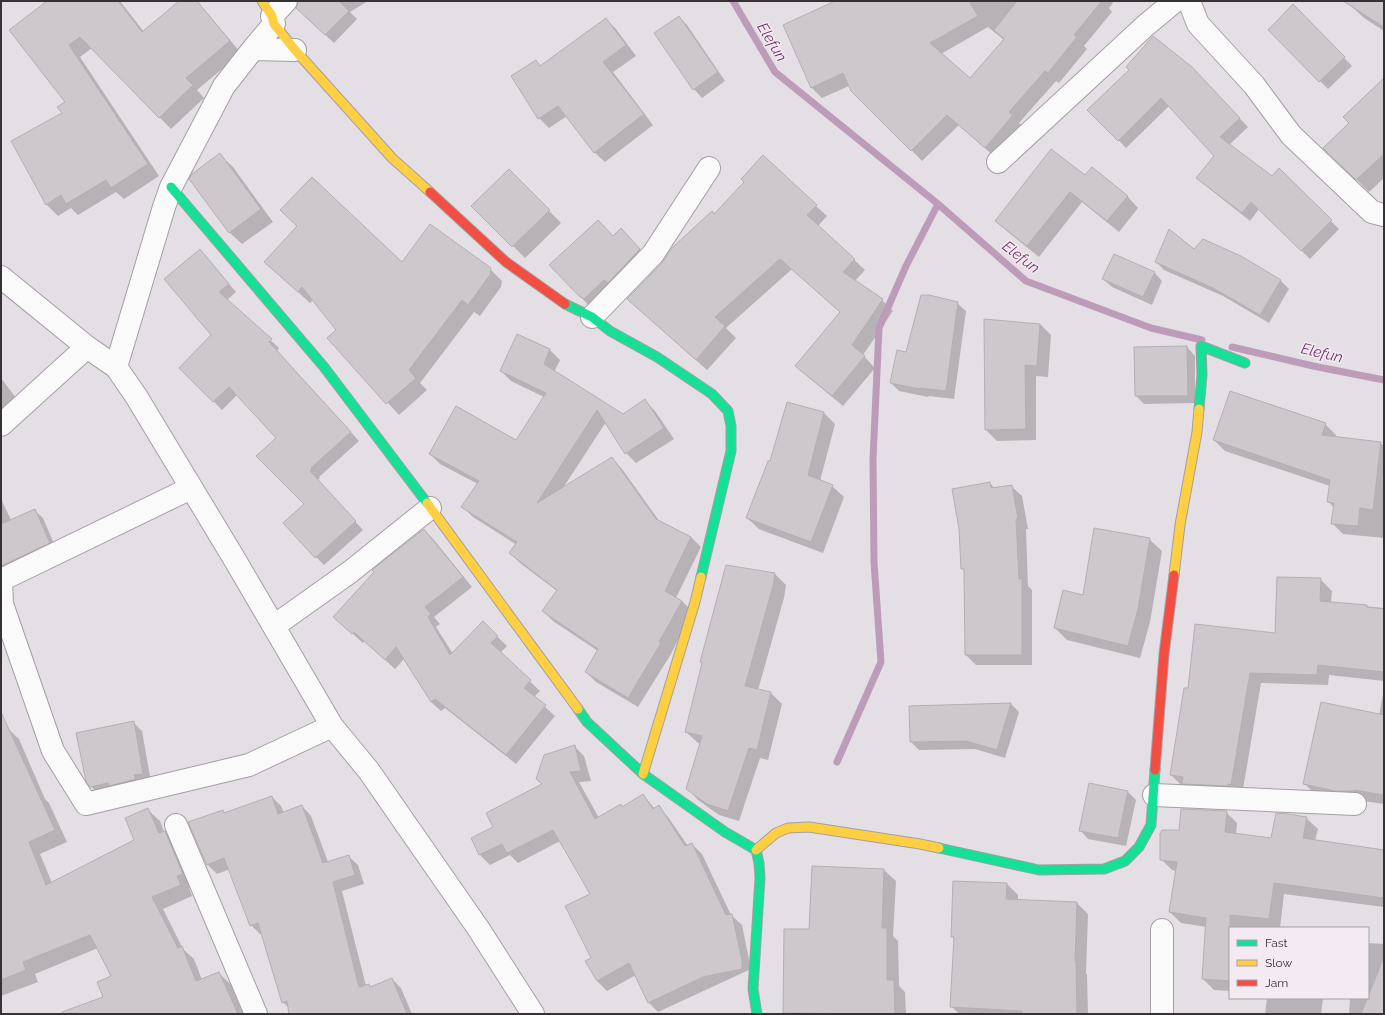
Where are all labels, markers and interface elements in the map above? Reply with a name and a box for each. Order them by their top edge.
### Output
water label: Elefun [753,19,791,65]
water label: Elefun [999,237,1043,277]
water label: Elefun [1299,339,1345,367]
legend [1229,927,1369,999]
text: Fast [1265,936,1288,950]
text: Slow [1265,956,1292,970]
text: Jam [1265,976,1288,990]

